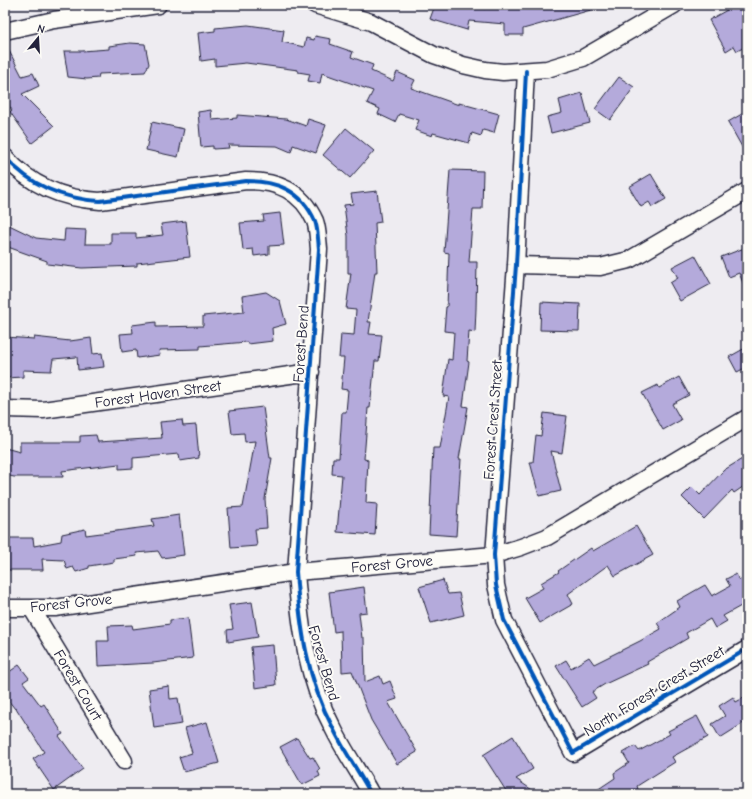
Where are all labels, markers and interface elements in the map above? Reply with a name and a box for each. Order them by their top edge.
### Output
north arrow [18,18,58,58]
text: N [36,22,46,36]
street label: Forest Bend [289,305,313,383]
street label: Forest Crest Street [480,359,506,480]
street label: Forest Haven Street [94,376,223,412]
street label: Forest Grove [350,551,434,577]
street label: Forest Grove [29,590,113,616]
street label: Forest Bend [305,623,343,703]
street label: North Forest Crest Street [580,641,728,740]
street label: Forest Court [50,646,107,724]

